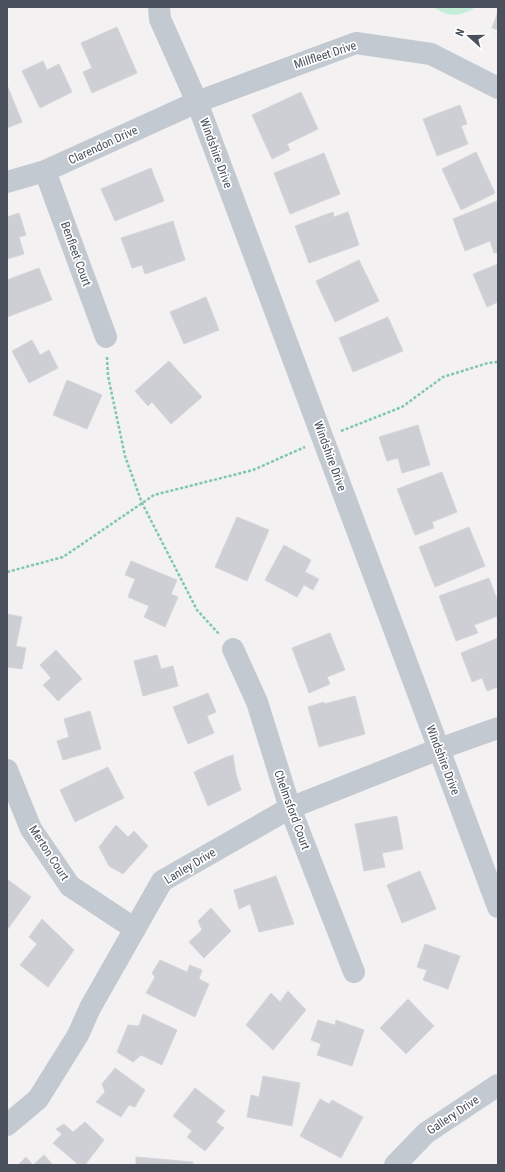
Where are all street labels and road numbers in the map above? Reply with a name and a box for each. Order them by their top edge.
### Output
street label: Millfleet Drive [292,38,358,72]
street label: Windshire Drive [197,116,235,190]
street label: Clarendon Drive [66,123,140,167]
street label: Benfleet Court [58,220,94,289]
street label: Windshire Drive [311,419,349,493]
street label: Windshire Drive [423,723,463,797]
street label: Chelmsford Court [271,768,313,852]
street label: Merton Court [26,823,72,884]
street label: Lanley Drive [162,845,218,887]
street label: Gallery Drive [424,1092,482,1137]

